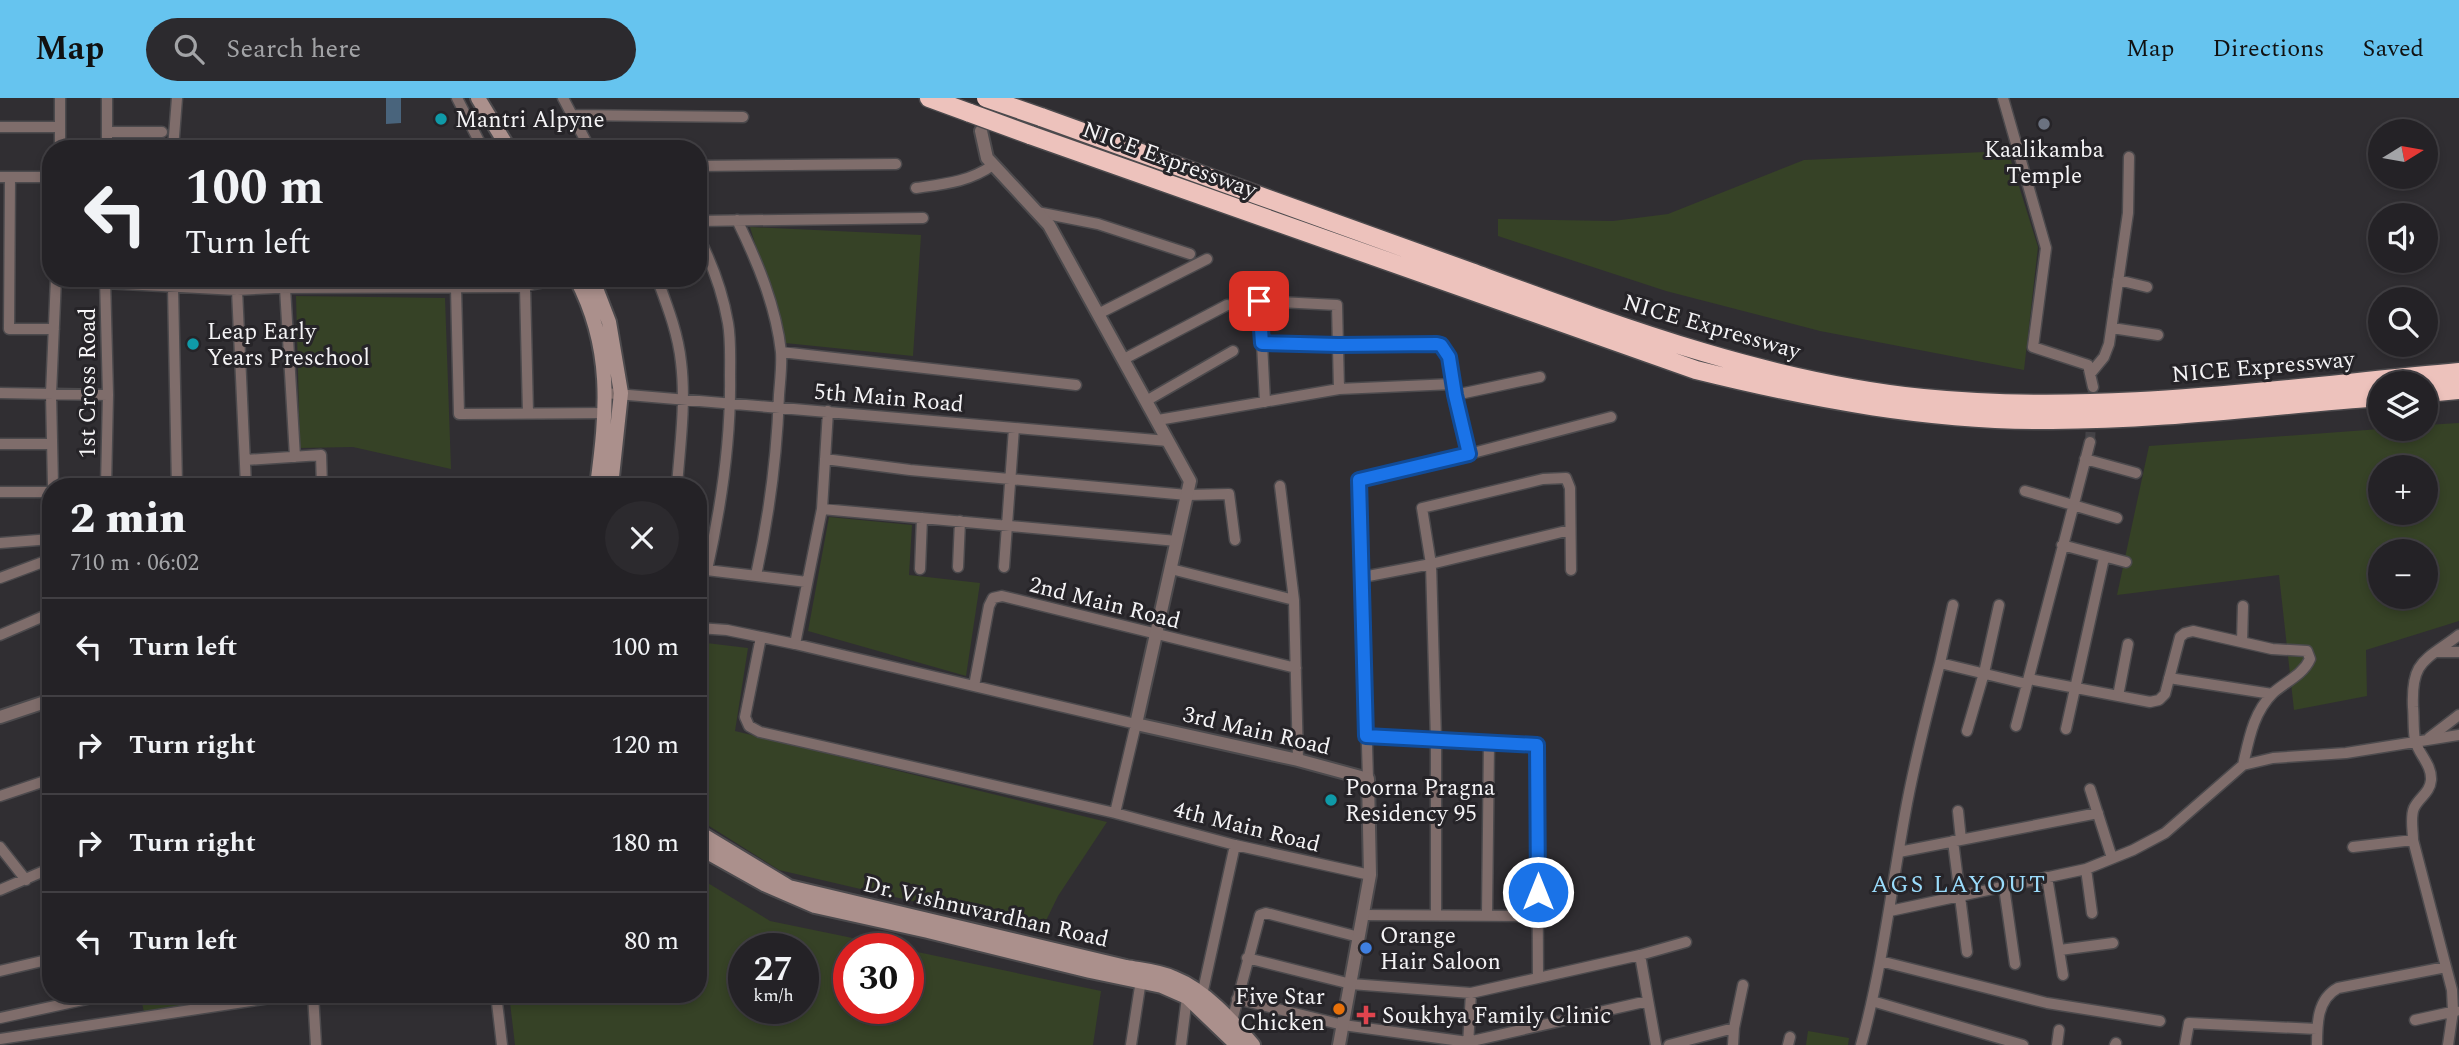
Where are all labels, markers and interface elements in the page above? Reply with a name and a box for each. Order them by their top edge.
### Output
search box [146,18,636,81]
text: Map [35,24,104,74]
text: Search here [226,29,361,69]
icon: search [170,30,208,68]
text: Map [2126,31,2174,67]
text: Directions [2212,31,2324,67]
text: Saved [2362,31,2424,67]
place label: Mantri Alpyne [455,103,605,138]
marker: Mantri Alpyne [433,111,449,127]
street label: NICE Expressway [1077,113,1263,209]
marker: Kaalikamba Temple [2036,116,2052,132]
north arrow [2368,119,2438,189]
map controls [2368,119,2438,609]
place label: Kaalikamba Temple [1984,133,2104,194]
text: 100 m [185,151,324,226]
icon: left [70,168,161,259]
button: sound [2368,203,2438,273]
text: Turn left [185,219,311,268]
pin [1229,271,1289,331]
icon: arrive [1240,282,1278,320]
street label: NICE Expressway [1619,285,1805,370]
button: search [2368,287,2438,357]
street label: 1st Cross Road [71,308,106,458]
place label: Leap Early Years Preschool [207,315,370,376]
marker: Leap Early Years Preschool [185,336,201,352]
street label: NICE Expressway [2170,342,2357,393]
button: layers [2368,371,2438,441]
street label: 5th Main Road [812,375,965,422]
button: + [2368,455,2438,525]
text: 2 min [70,488,186,551]
button: close [605,501,679,575]
button: − [2368,539,2438,609]
text: 710 m · 06:02 [70,546,199,581]
street label: 2nd Main Road [1025,568,1184,639]
text: Turn left [129,627,237,667]
text: 100 m [611,627,679,667]
icon: left [70,628,108,666]
street label: 3rd Main Road [1179,697,1334,765]
text: Turn right [129,725,256,765]
text: 120 m [611,725,679,765]
icon: right [70,726,108,764]
place label: Poorna Pragna Residency 95 [1345,771,1495,832]
street label: 4th Main Road [1170,792,1324,863]
marker: Poorna Pragna Residency 95 [1323,792,1339,808]
text: Turn right [129,823,256,863]
text: 180 m [611,823,679,863]
icon: right [70,824,108,862]
position arrow [1501,855,1575,929]
street label: Dr. Vishnuvardhan Road [859,867,1112,958]
district label: AGS LAYOUT [1871,867,2047,903]
place label: Orange Hair Saloon [1380,919,1501,980]
text: Turn left [129,921,237,961]
text: 80 m [624,921,679,961]
icon: left [70,922,108,960]
speed limit sign: 30 [833,933,924,1024]
marker: Orange Hair Saloon [1358,940,1374,956]
text: 27 [754,943,793,996]
place label: Five Star Chicken [1235,980,1325,1041]
text: km/h [753,982,794,1009]
place label: Soukhya Family Clinic [1382,999,1611,1034]
marker: Five Star Chicken [1331,1001,1347,1017]
marker: Soukhya Family Clinic [1356,1005,1376,1025]

